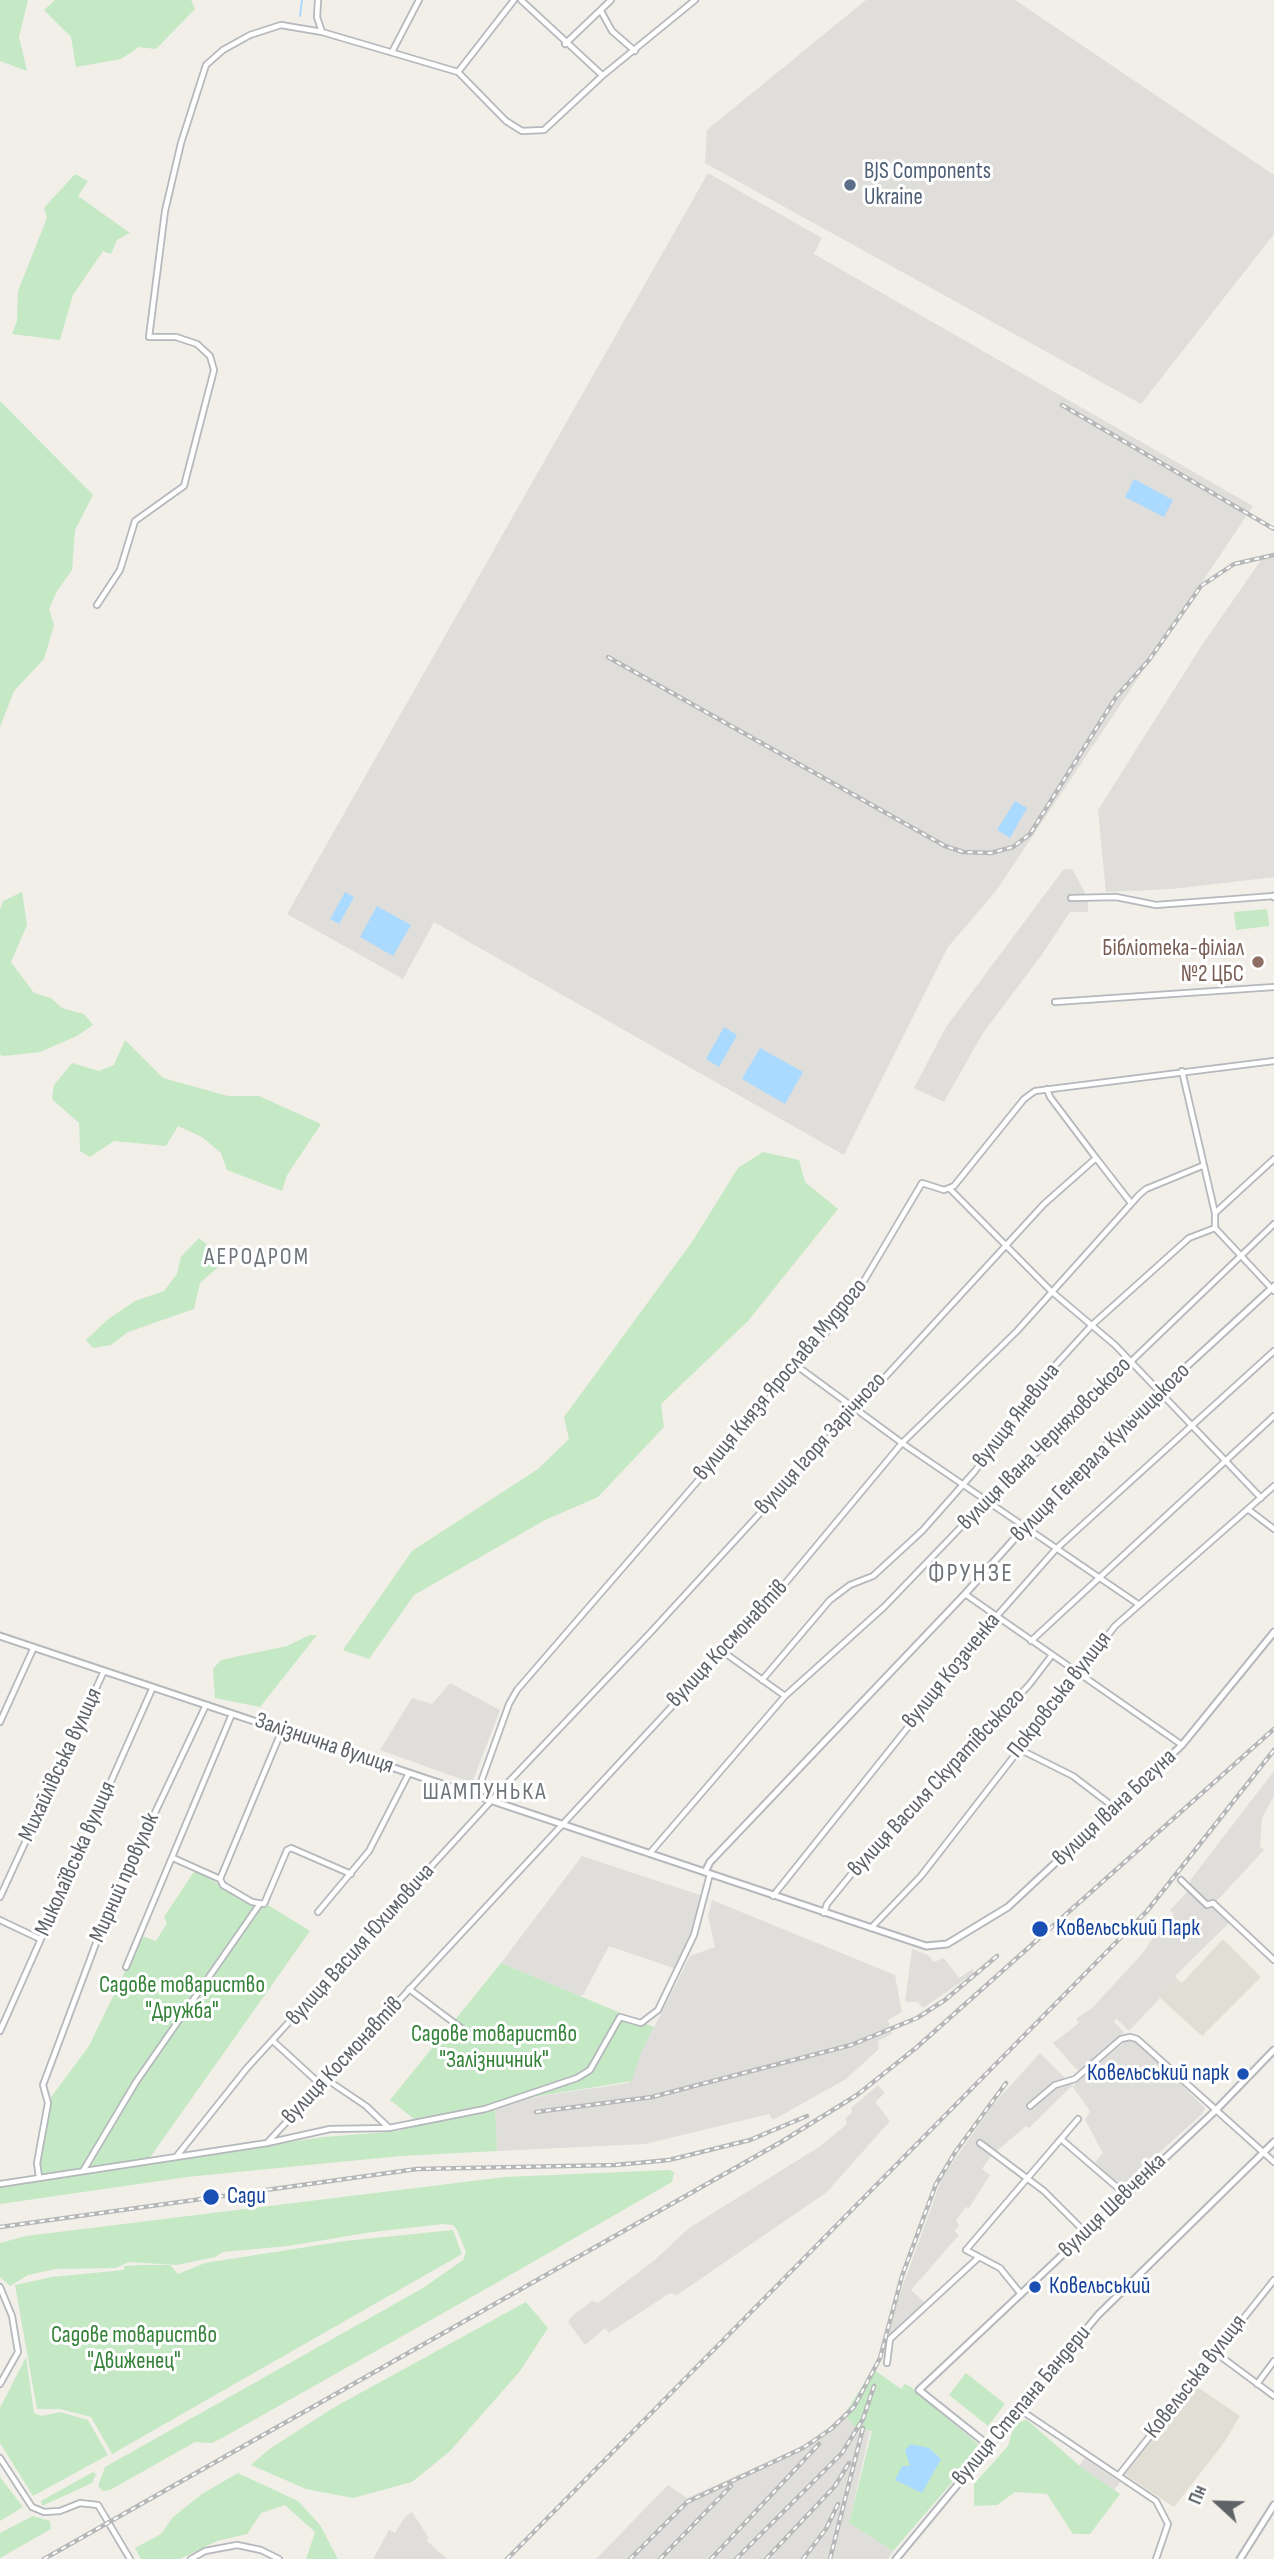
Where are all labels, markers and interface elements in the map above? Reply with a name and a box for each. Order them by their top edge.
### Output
place label: BJS Components Ukraine [864,158,991,212]
marker: BJS Components Ukraine [842,177,858,193]
place label: Бібліотека-філіал №2 ЦБС [1102,935,1244,989]
marker: Бібліотека-філіал №2 ЦБС [1250,954,1266,970]
district label: АЕРОДРОМ [205,1244,309,1272]
street label: вулиця Князя Ярослава Мудрого [688,1273,874,1487]
street label: вулиця Івана Черняховського [953,1352,1137,1536]
street label: вулиця Яневича [968,1358,1066,1474]
street label: вулиця Генерала Кульчицького [1006,1358,1196,1548]
street label: вулиця Ігоря Зарічного [750,1367,892,1521]
district label: ФРУНЗЕ [929,1558,1013,1590]
street label: вулиця Космонавтів [662,1574,794,1714]
street label: вулиця Козаченка [897,1608,1007,1734]
street label: Покровська вулиця [1002,1626,1118,1764]
street label: вулиця Василя Скуратівського [843,1683,1031,1883]
street label: Михайлівська вулиця [13,1684,109,1846]
street label: Залізнична вулиця [251,1707,397,1781]
street label: вулиця Івана Богуна [1047,1744,1183,1872]
street label: Миколаївська вулиця [30,1777,122,1941]
district label: ШАМПУНЬКА [424,1779,546,1807]
street label: Мирний провулок [84,1809,166,1947]
street label: вулиця Василя Юхимовича [281,1858,441,2032]
place label: Ковельський Парк [1056,1915,1200,1943]
marker: Ковельський Парк [1030,1919,1050,1939]
park label: Садове товариство "Дружба" [99,1972,265,2026]
street label: вулиця Космонавтів [277,1991,409,2131]
park label: Садове товариство "Залізничник" [411,2021,577,2075]
place label: Ковельський парк [1087,2060,1229,2088]
marker: Ковельський парк [1235,2066,1251,2082]
street label: вулиця Шевченка [1054,2148,1172,2264]
place label: Сади [227,2183,266,2211]
marker: Сади [201,2187,221,2207]
place label: Ковельський [1049,2273,1150,2301]
marker: Ковельський [1027,2279,1043,2295]
street label: Ковельська вулиця [1139,2310,1253,2444]
street label: вулиця Степана Бандери [947,2320,1097,2492]
park label: Садове товариство "Движенец" [51,2322,217,2376]
north arrow [1183,2468,1253,2538]
text: Пн [1184,2482,1212,2508]

